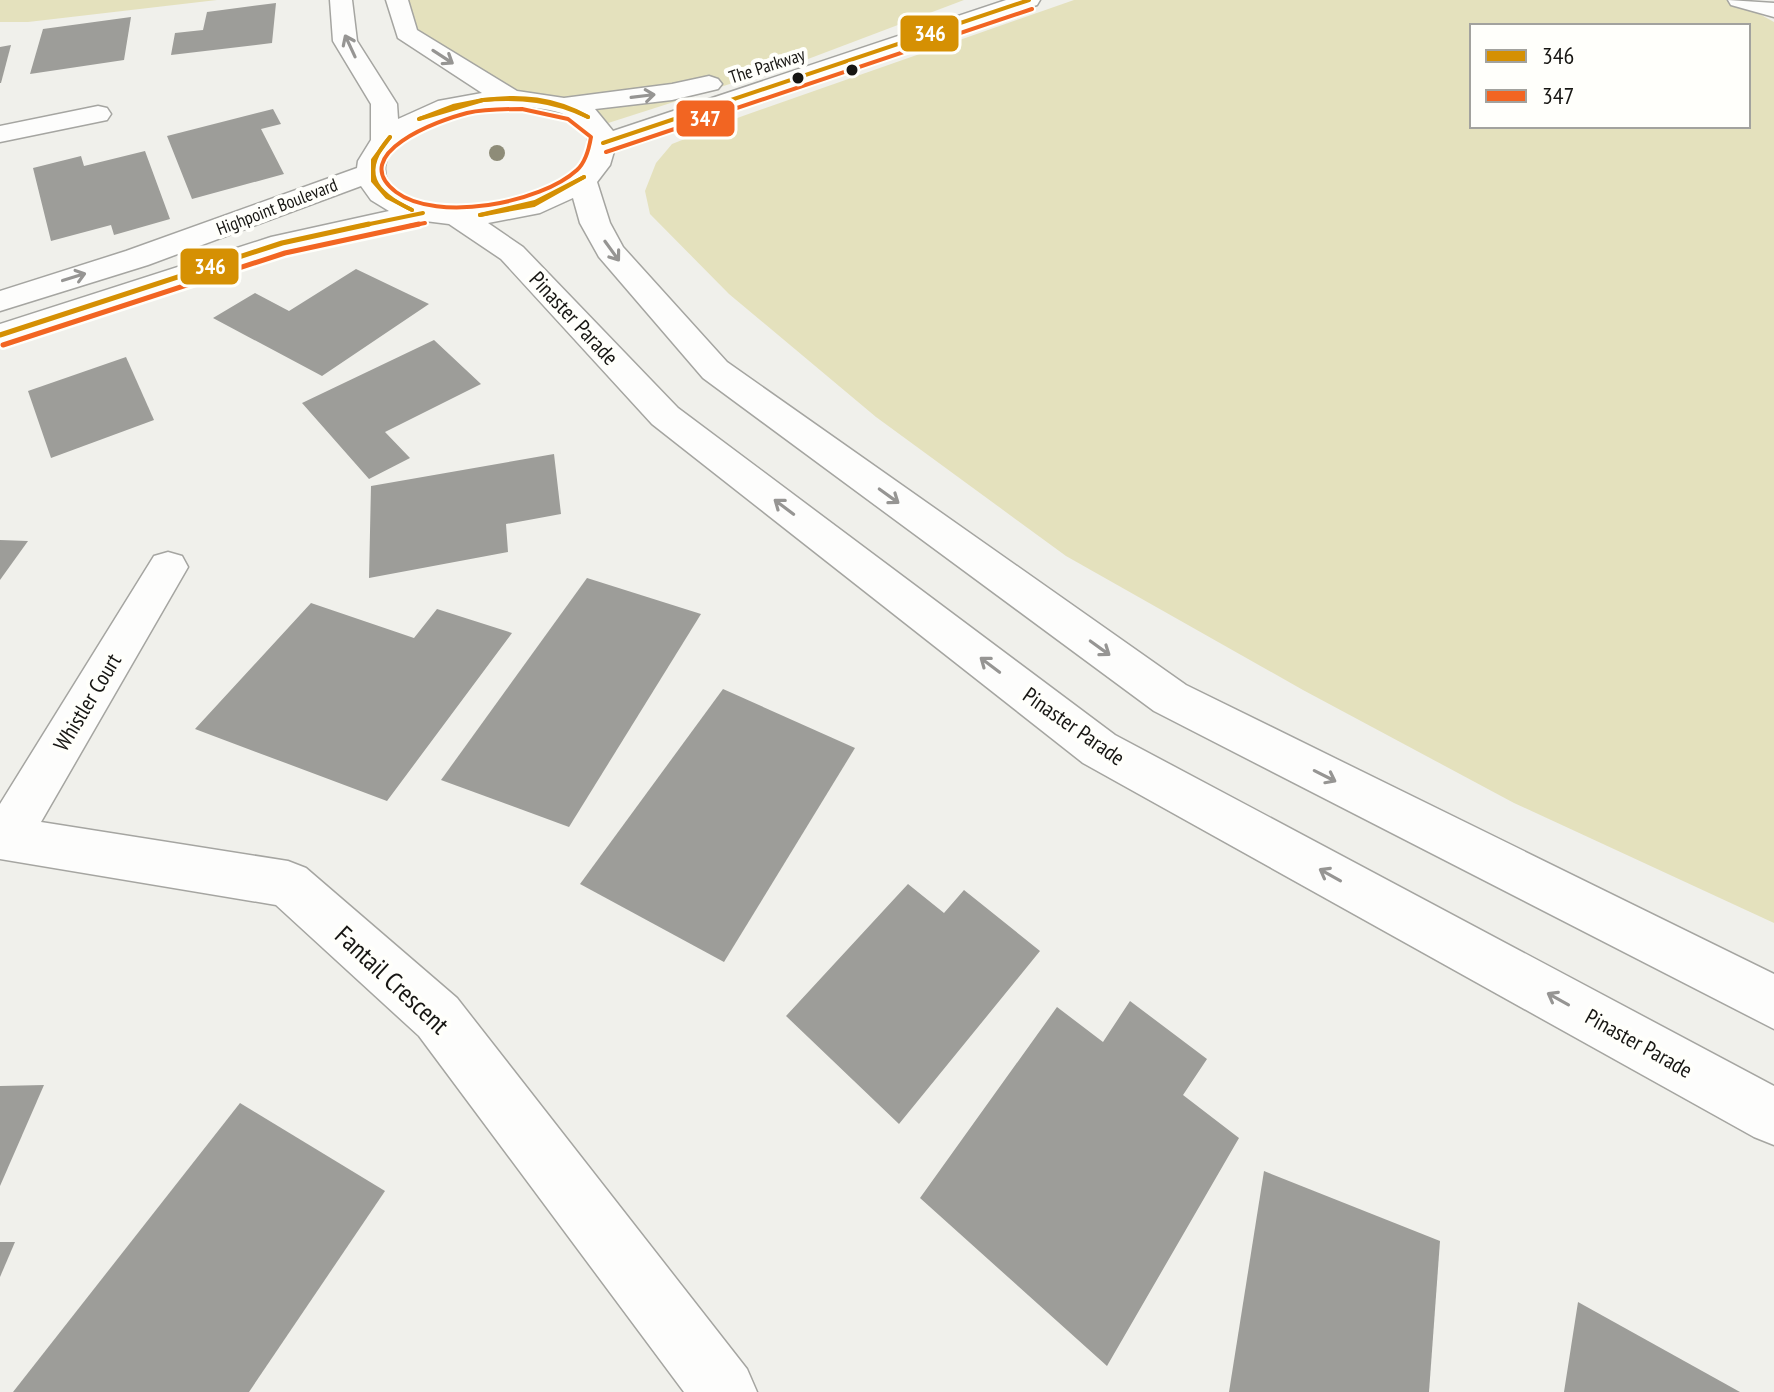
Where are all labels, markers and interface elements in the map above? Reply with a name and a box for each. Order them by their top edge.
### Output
line badge: 346 [899,14,960,53]
text: 346 [914,19,946,47]
legend [1470,24,1750,128]
one-way arrow [341,34,356,59]
text: 346 [1542,40,1574,71]
street label: The Parkway [726,42,808,89]
one-way arrow [431,49,453,66]
unlabelled marker [844,62,860,78]
unlabelled marker [790,70,806,86]
text: 347 [1542,80,1574,111]
one-way arrow [629,88,656,103]
line badge: 347 [675,99,736,138]
text: 347 [689,104,721,132]
street label: Highpoint Boulevard [213,173,341,240]
one-way arrow [604,240,620,262]
line badge: 346 [179,247,240,286]
text: 346 [194,252,226,280]
street label: Pinaster Parade [524,265,624,371]
one-way arrow [62,269,87,284]
one-way arrow [878,487,900,504]
one-way arrow [774,499,795,516]
one-way arrow [1089,639,1111,656]
street label: Whistler Court [47,648,127,756]
one-way arrow [980,657,1001,674]
street label: Pinaster Parade [1018,681,1130,771]
one-way arrow [1313,769,1337,784]
one-way arrow [1318,866,1342,882]
street label: Fantail Crescent [329,919,456,1041]
one-way arrow [1547,991,1570,1007]
street label: Pinaster Parade [1581,1002,1697,1084]

